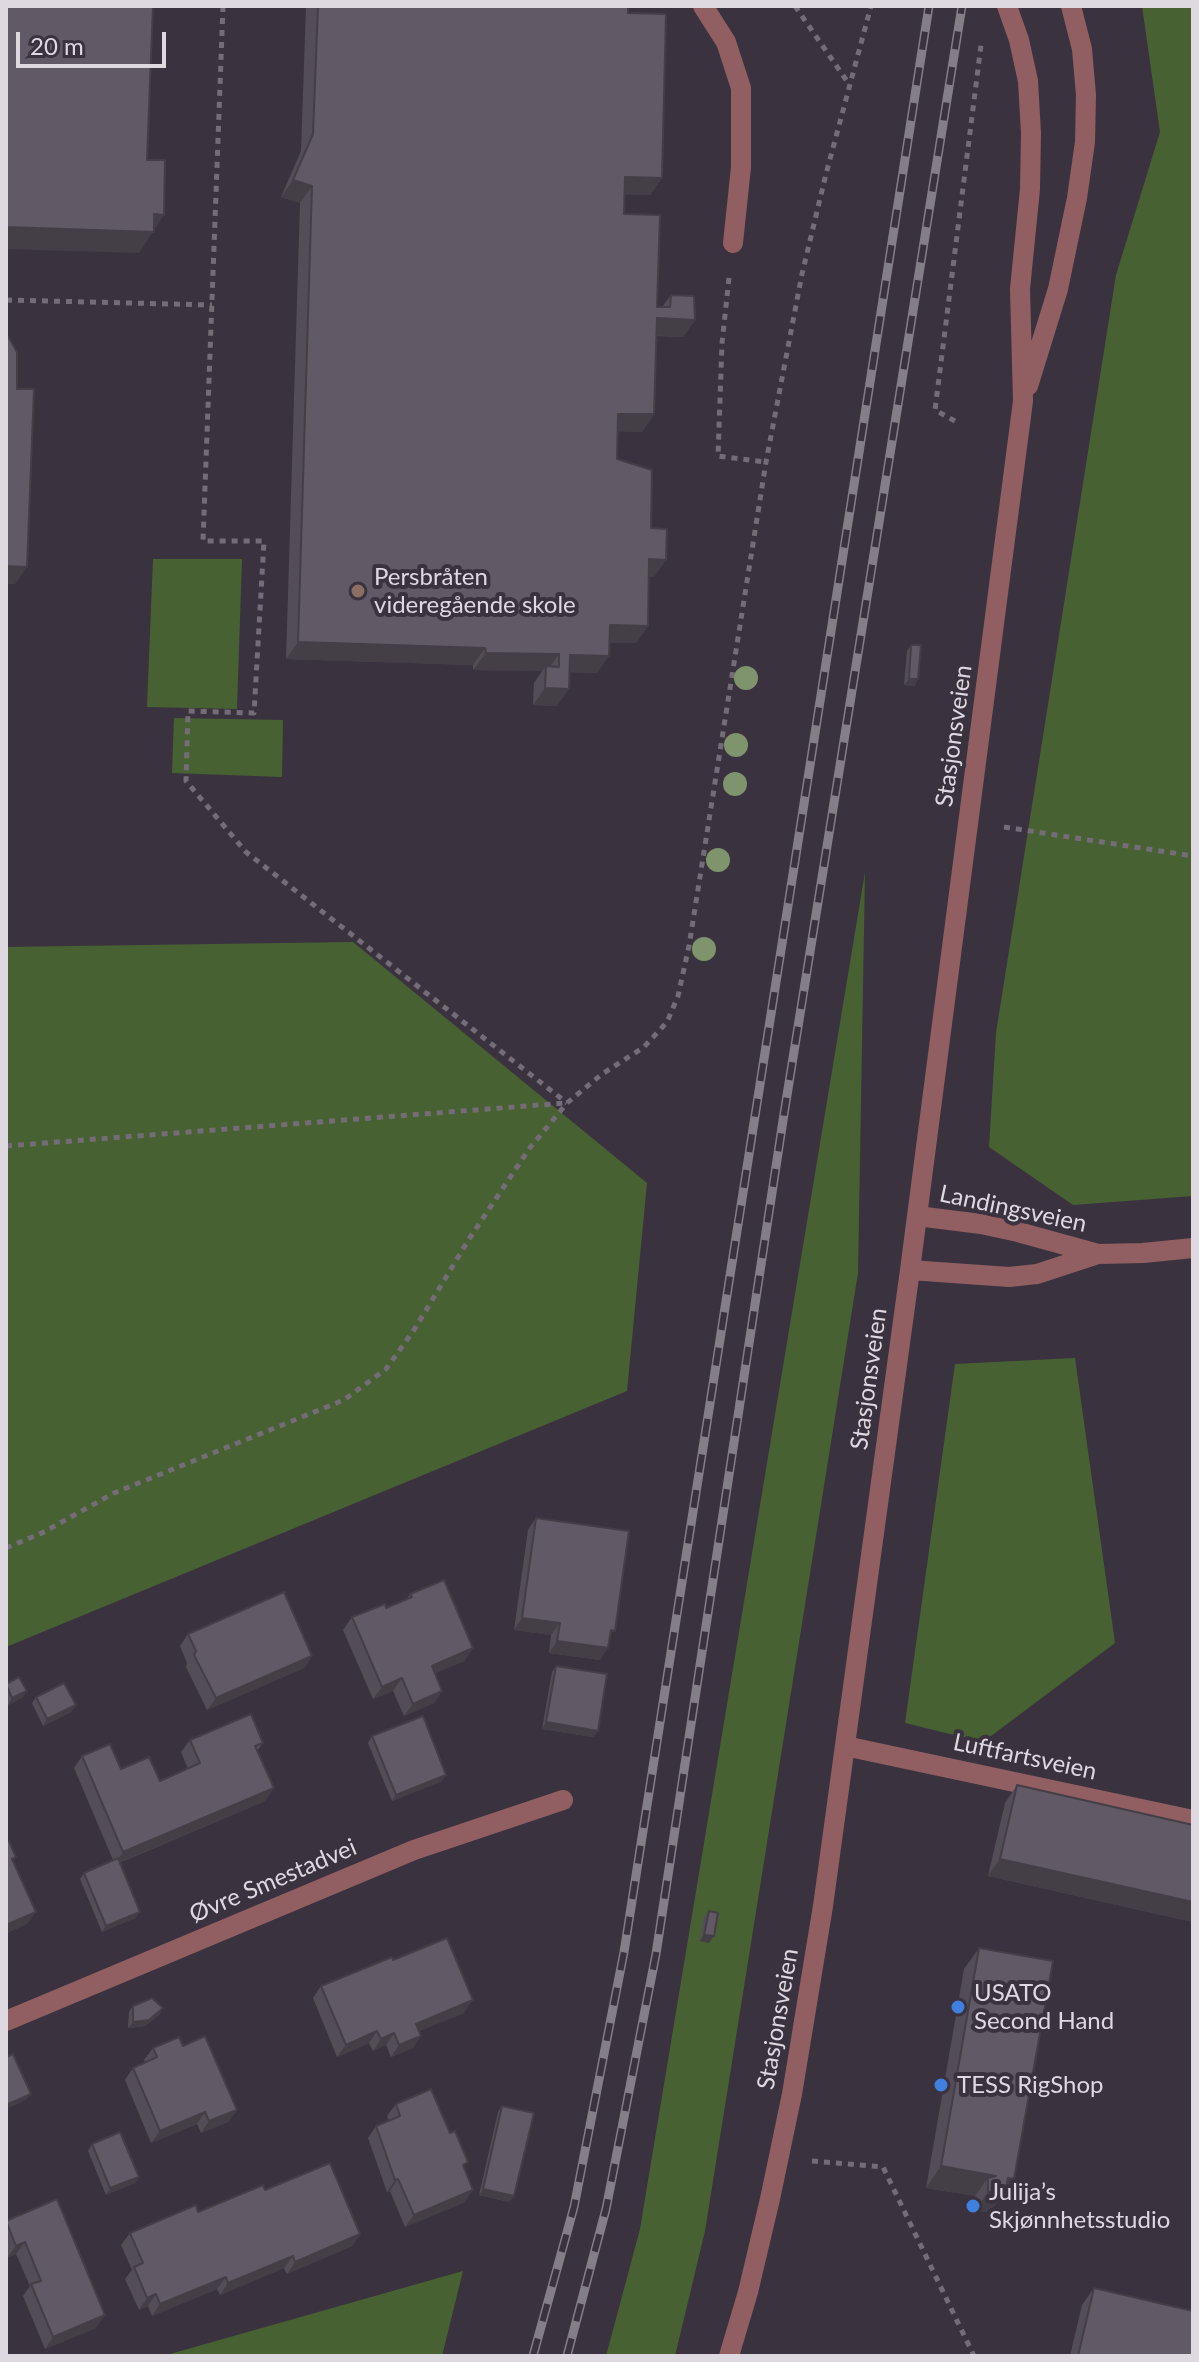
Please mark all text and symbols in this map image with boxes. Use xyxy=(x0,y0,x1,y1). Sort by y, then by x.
scale bar xyxy=(20,16,170,66)
text: 20 m xyxy=(30,31,84,60)
place label: Persbråten videregående skole xyxy=(374,563,576,619)
marker: Persbråten videregående skole xyxy=(349,582,367,600)
street label: Stasjonsveien xyxy=(930,663,978,809)
street label: Landingsveien xyxy=(937,1179,1089,1239)
street label: Stasjonsveien xyxy=(845,1306,893,1452)
street label: Luftfartsveien xyxy=(951,1728,1099,1786)
street label: Øvre Smestadvei xyxy=(185,1833,361,1929)
street label: Stasjonsveien xyxy=(751,1946,805,2092)
place label: USATO Second Hand xyxy=(974,1979,1114,2035)
marker: USATO Second Hand xyxy=(949,1998,967,2016)
place label: TESS RigShop xyxy=(957,2071,1103,2099)
marker: TESS RigShop xyxy=(932,2076,950,2094)
place label: Julija’s Skjønnhetsstudio xyxy=(989,2178,1170,2234)
marker: Julija’s Skjønnhetsstudio xyxy=(964,2197,982,2215)

